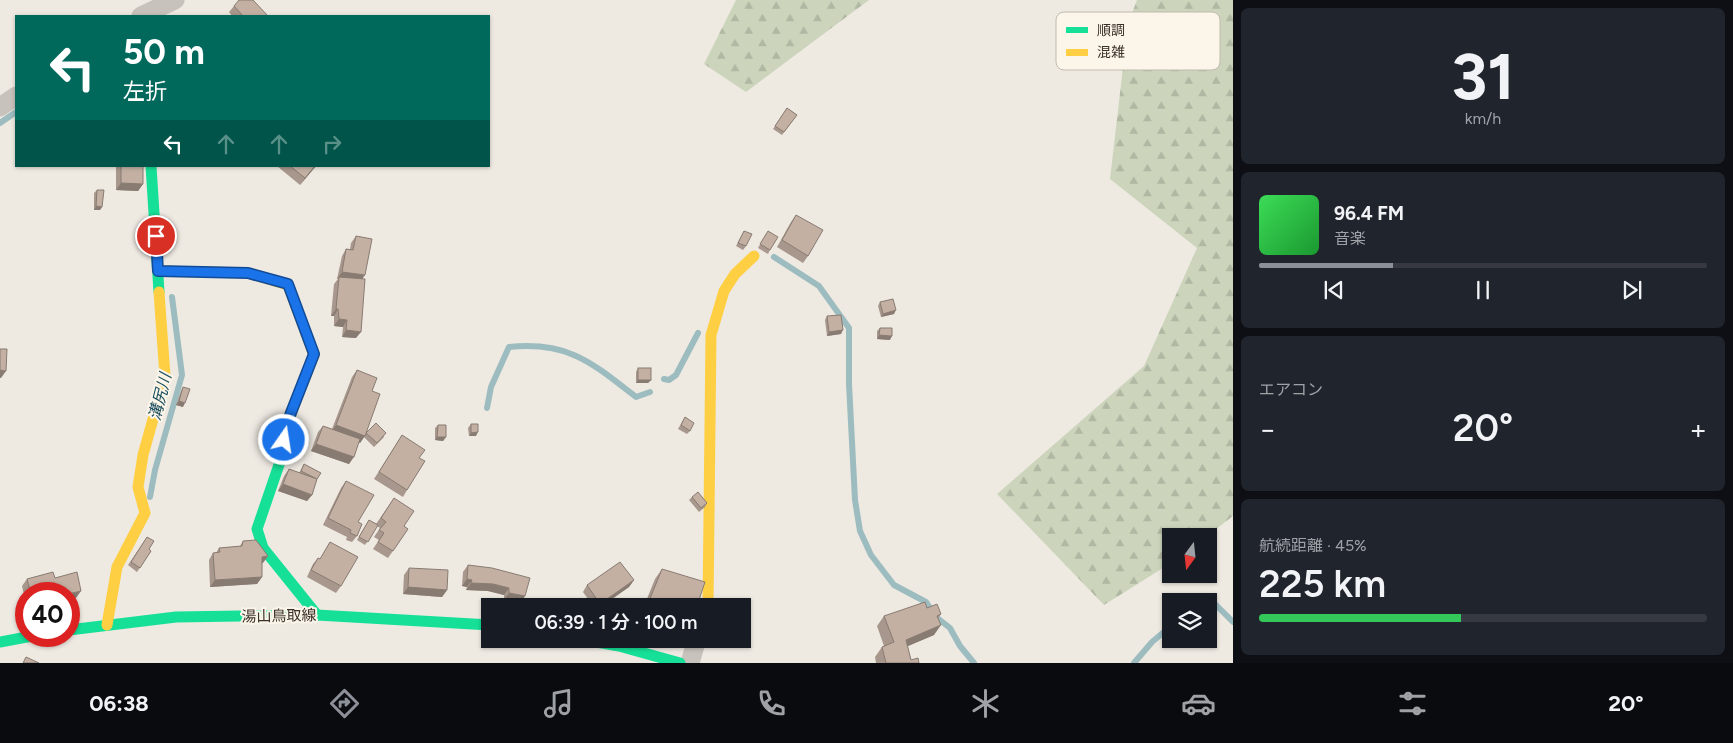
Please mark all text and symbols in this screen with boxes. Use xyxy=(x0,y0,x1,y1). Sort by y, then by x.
legend xyxy=(1056,12,1220,70)
text: 順調 xyxy=(1097,22,1125,39)
text: 50 m xyxy=(123,31,205,73)
icon: left xyxy=(40,35,105,100)
text: 31 xyxy=(1451,37,1515,115)
text: 混雑 xyxy=(1097,44,1125,61)
text: 左折 xyxy=(123,78,167,105)
text: km/h xyxy=(1465,109,1501,128)
icon: left xyxy=(159,130,187,158)
icon: ahead xyxy=(212,130,240,158)
icon: ahead xyxy=(265,130,293,158)
icon: right xyxy=(318,130,346,158)
text: 96.4 FM xyxy=(1334,202,1404,225)
pin xyxy=(135,215,177,257)
icon: arrive xyxy=(142,222,170,250)
text: 音楽 xyxy=(1334,229,1366,248)
icon: previous xyxy=(1320,276,1348,304)
icon: pause xyxy=(1469,276,1497,304)
icon: next xyxy=(1618,276,1646,304)
water label: 溝尻川 xyxy=(145,369,176,423)
text: エアコン xyxy=(1259,380,1323,399)
text: 20° xyxy=(1453,405,1513,451)
text: − xyxy=(1259,412,1276,446)
text: + xyxy=(1690,412,1707,446)
position arrow xyxy=(257,413,309,465)
north arrow xyxy=(1162,528,1218,582)
map controls xyxy=(1162,528,1217,648)
text: 航続距離 · 45% xyxy=(1259,536,1367,555)
text: 225 km xyxy=(1259,561,1386,607)
speed limit sign: 40 xyxy=(15,582,80,647)
button: layers xyxy=(1162,593,1217,648)
street label: 湯山鳥取線 xyxy=(241,606,317,626)
text: 06:39 · 1 分 · 100 m xyxy=(534,611,698,634)
icon: directions xyxy=(327,686,362,721)
icon: music xyxy=(541,686,576,721)
icon: phone xyxy=(754,686,789,721)
icon: climate xyxy=(968,686,1003,721)
icon: car xyxy=(1181,686,1216,721)
icon: filters xyxy=(1395,686,1430,721)
text: 06:38 xyxy=(89,690,149,717)
text: 20° xyxy=(1608,690,1644,717)

